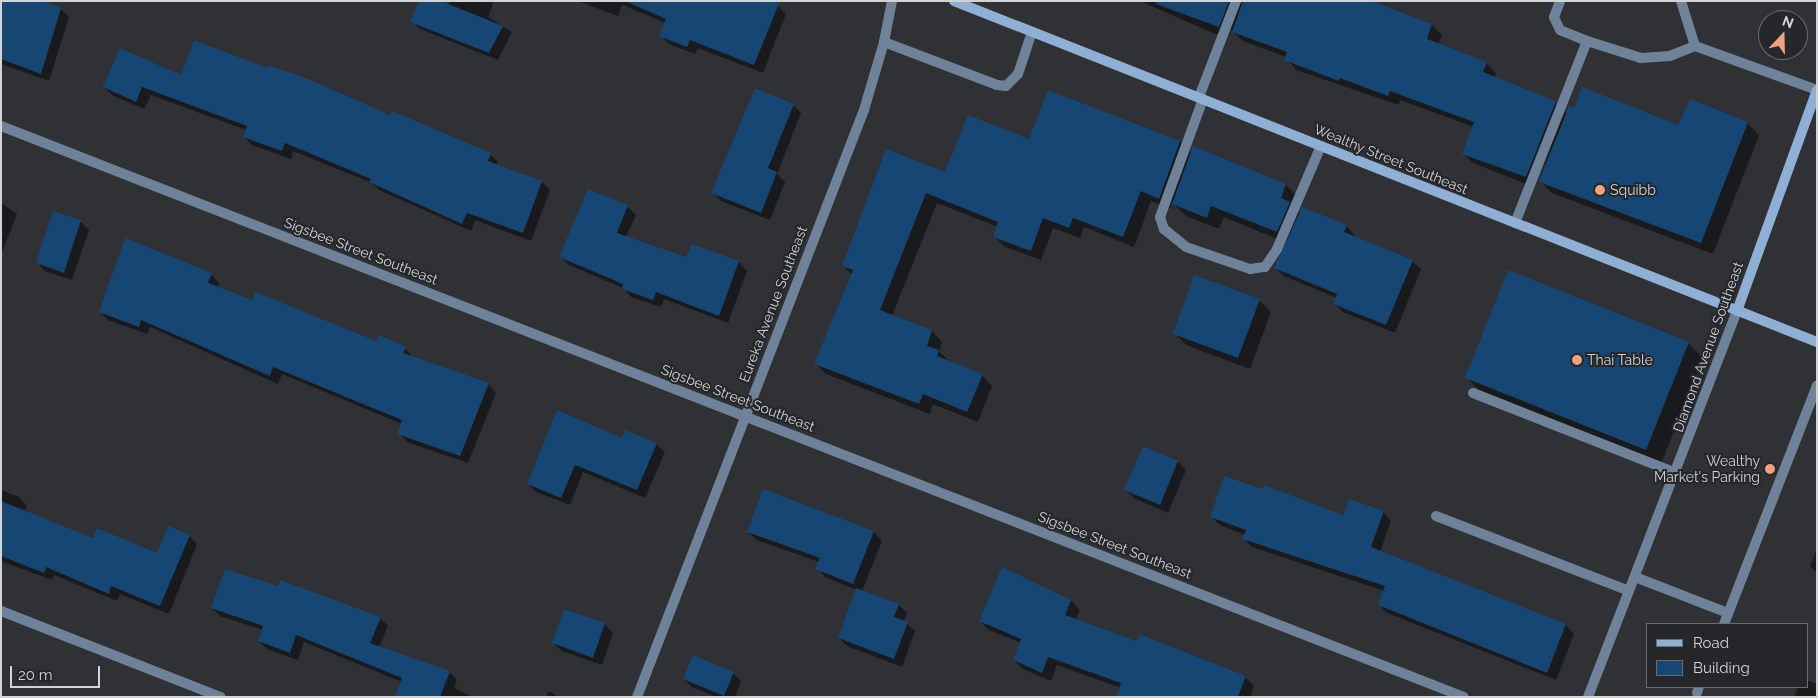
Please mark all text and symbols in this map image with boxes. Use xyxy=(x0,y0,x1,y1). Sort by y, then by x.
north arrow xyxy=(1758,10,1808,60)
text: N xyxy=(1780,13,1796,31)
street label: Wealthy Street Southeast xyxy=(1311,120,1471,198)
place label: Squibb xyxy=(1610,182,1656,198)
marker: Squibb xyxy=(1594,184,1606,196)
street label: Sigsbee Street Southeast xyxy=(282,214,440,288)
street label: Eureka Avenue Southeast xyxy=(735,223,811,385)
street label: Diamond Avenue Southeast xyxy=(1669,259,1747,435)
place label: Thai Table xyxy=(1587,352,1653,368)
marker: Thai Table xyxy=(1571,354,1583,366)
street label: Sigsbee Street Southeast xyxy=(659,361,817,435)
place label: Wealthy Market's Parking xyxy=(1654,453,1760,486)
marker: Wealthy Market's Parking xyxy=(1764,463,1776,475)
street label: Sigsbee Street Southeast xyxy=(1036,508,1194,582)
legend xyxy=(1646,623,1808,688)
text: Road xyxy=(1693,634,1729,652)
scale bar xyxy=(12,656,102,688)
text: Building xyxy=(1693,659,1750,677)
text: 20 m xyxy=(18,666,53,684)

